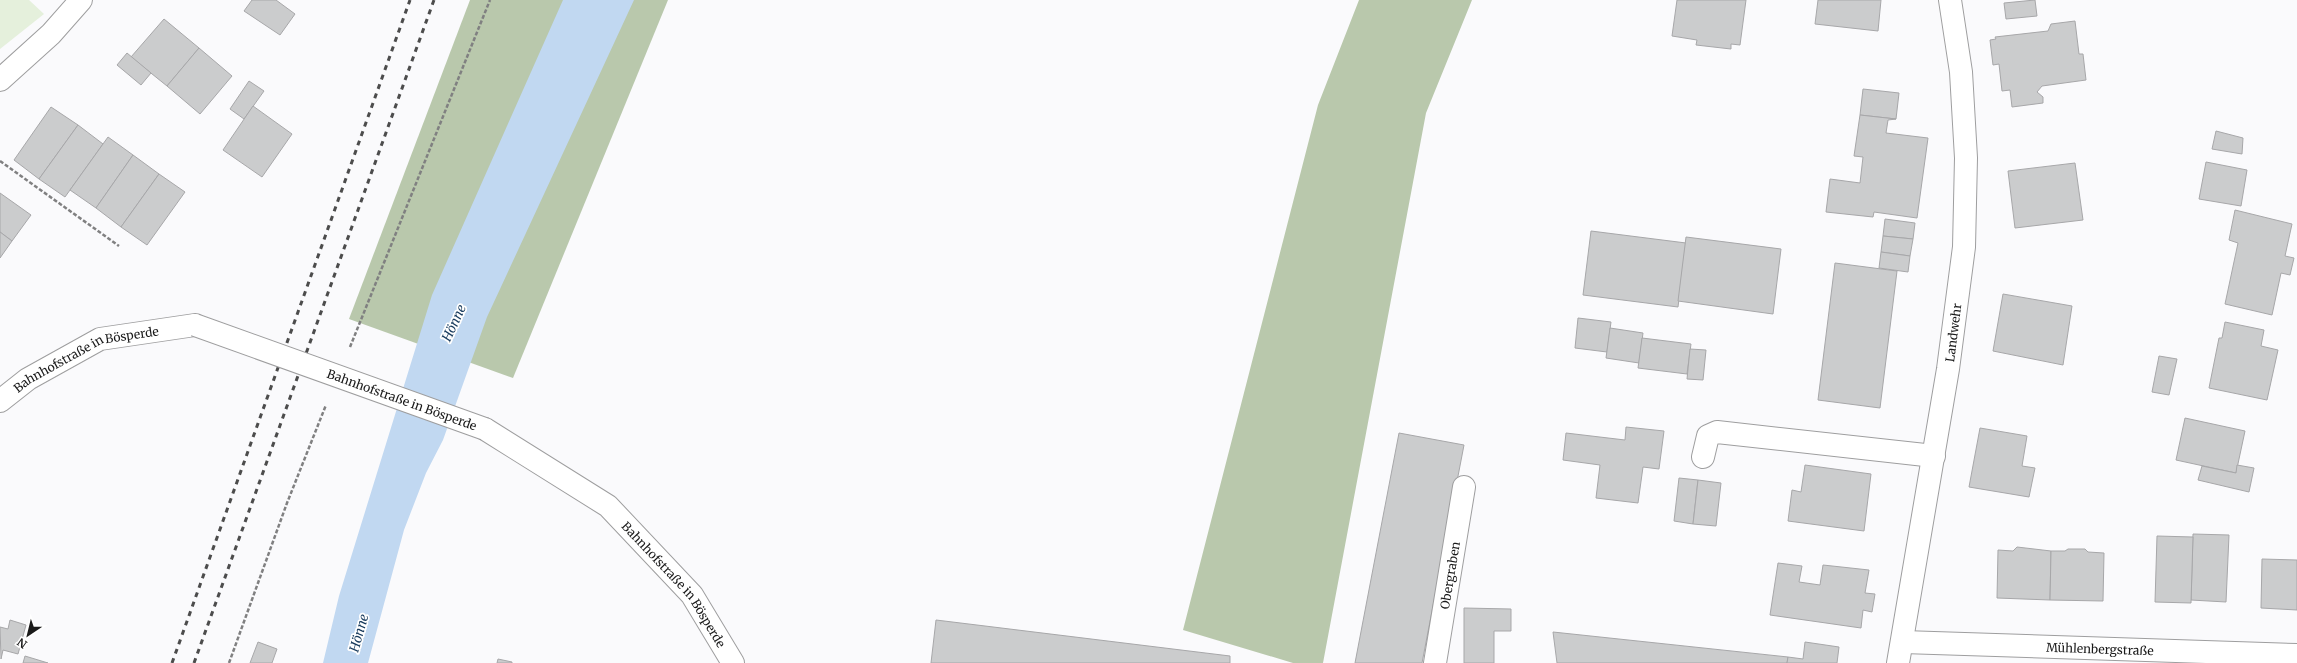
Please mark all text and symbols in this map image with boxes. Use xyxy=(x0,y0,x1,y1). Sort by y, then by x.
water label: Hönne xyxy=(438,301,470,345)
street label: Landwehr xyxy=(1942,302,1964,363)
street label: Bahnhofstraße in Bösperde xyxy=(10,323,159,395)
street label: Bahnhofstraße in Bösperde xyxy=(325,366,479,433)
street label: Bahnhofstraße in Bösperde xyxy=(619,518,729,650)
street label: Obergraben xyxy=(1437,540,1462,610)
water label: Hönne xyxy=(345,612,373,655)
north arrow xyxy=(8,615,48,655)
text: N xyxy=(14,635,30,651)
street label: Mühlenbergstraße xyxy=(2046,639,2154,658)

